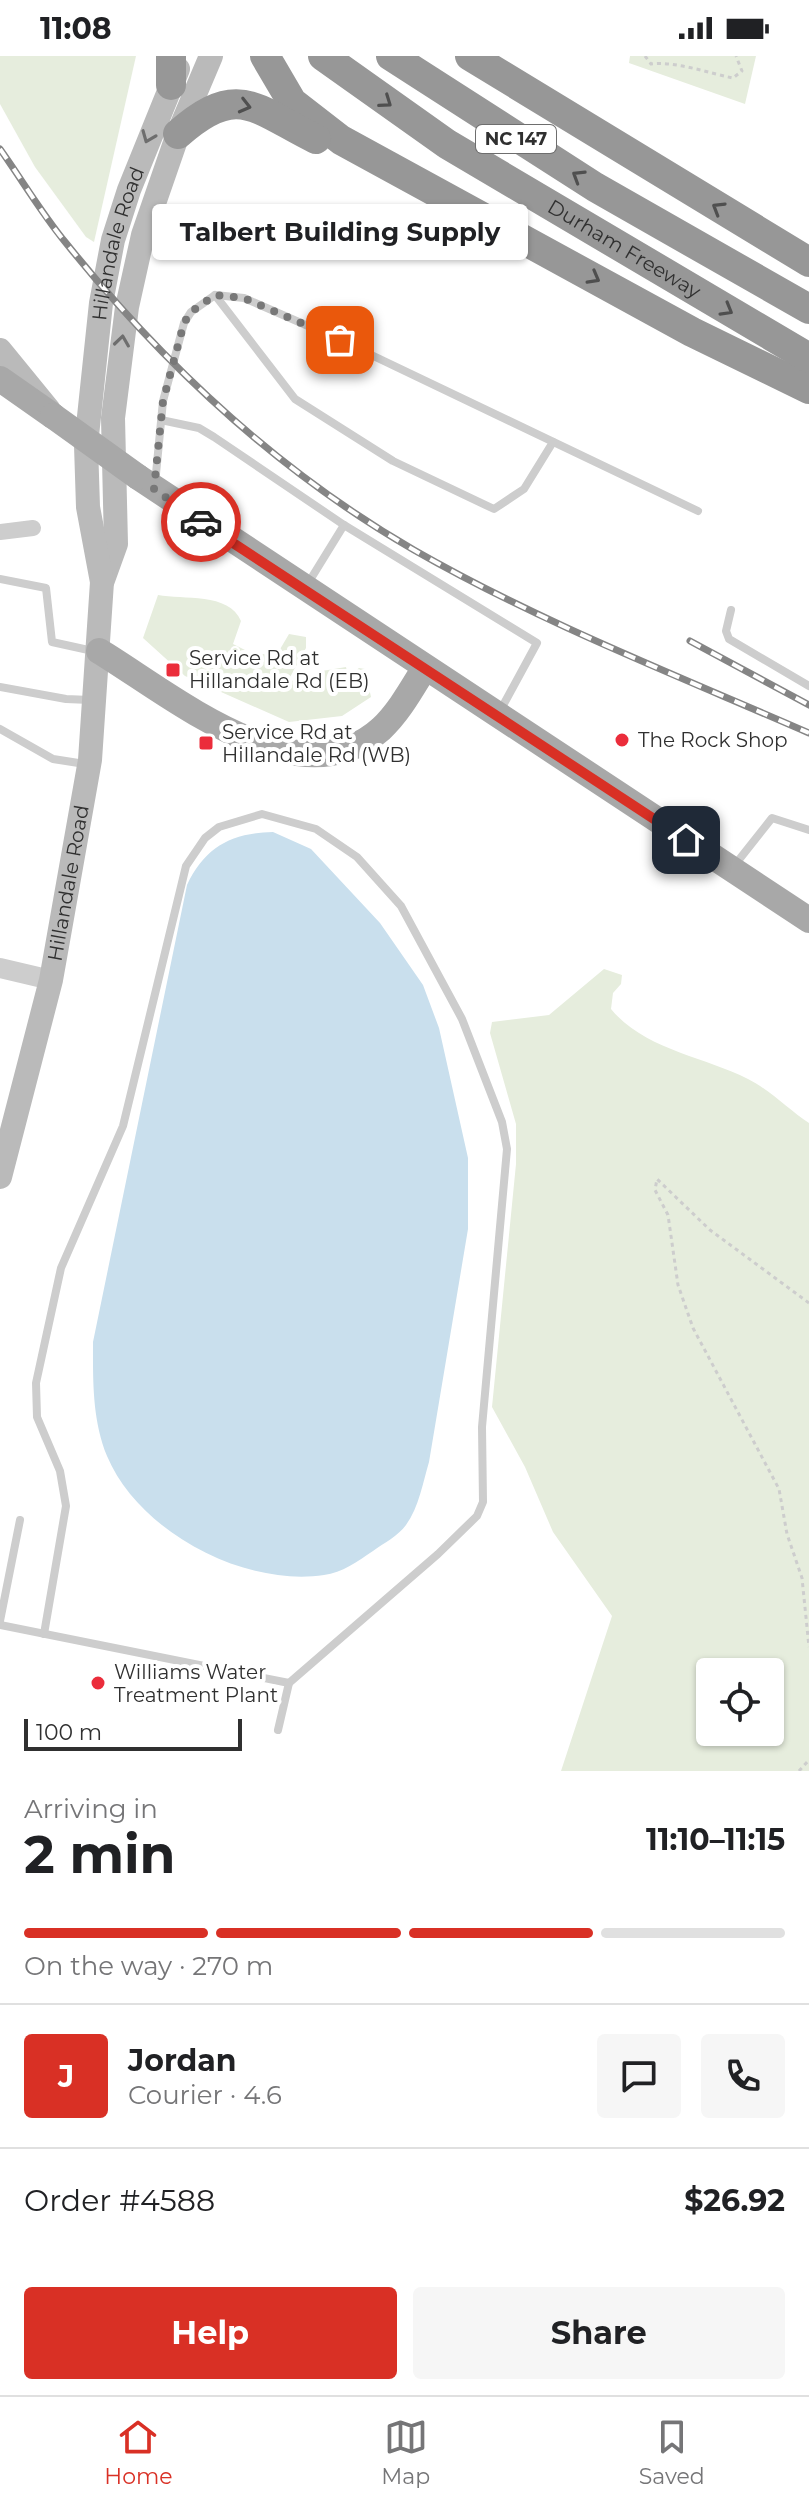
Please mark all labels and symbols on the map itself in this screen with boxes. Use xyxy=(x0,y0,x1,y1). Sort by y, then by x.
one-way arrow xyxy=(377,92,391,107)
one-way arrow xyxy=(238,97,251,114)
road number: NC 147 xyxy=(476,125,556,153)
one-way arrow xyxy=(141,129,158,143)
street label: Hillandale Road xyxy=(87,163,149,322)
one-way arrow xyxy=(572,171,586,186)
street label: Durham Freeway xyxy=(544,194,705,303)
one-way arrow xyxy=(712,202,727,217)
callout: Talbert Building Supply xyxy=(152,204,528,260)
one-way arrow xyxy=(586,268,601,283)
one-way arrow xyxy=(718,300,733,316)
pin xyxy=(306,306,374,374)
one-way arrow xyxy=(113,334,130,347)
courier xyxy=(161,482,241,562)
place label: Service Rd at Hillandale Rd (EB) xyxy=(189,646,370,693)
marker: Service Rd at Hillandale Rd (EB) xyxy=(164,661,182,679)
place label: Service Rd at Hillandale Rd (WB) xyxy=(222,720,411,767)
place label: The Rock Shop xyxy=(638,728,788,752)
marker: The Rock Shop xyxy=(613,731,631,749)
marker: Service Rd at Hillandale Rd (WB) xyxy=(197,734,215,752)
street label: Hillandale Road xyxy=(43,803,94,963)
pin xyxy=(652,806,720,874)
place label: Williams Water Treatment Plant xyxy=(114,1660,278,1707)
marker: Williams Water Treatment Plant xyxy=(89,1674,107,1692)
scale bar xyxy=(24,1715,242,1751)

